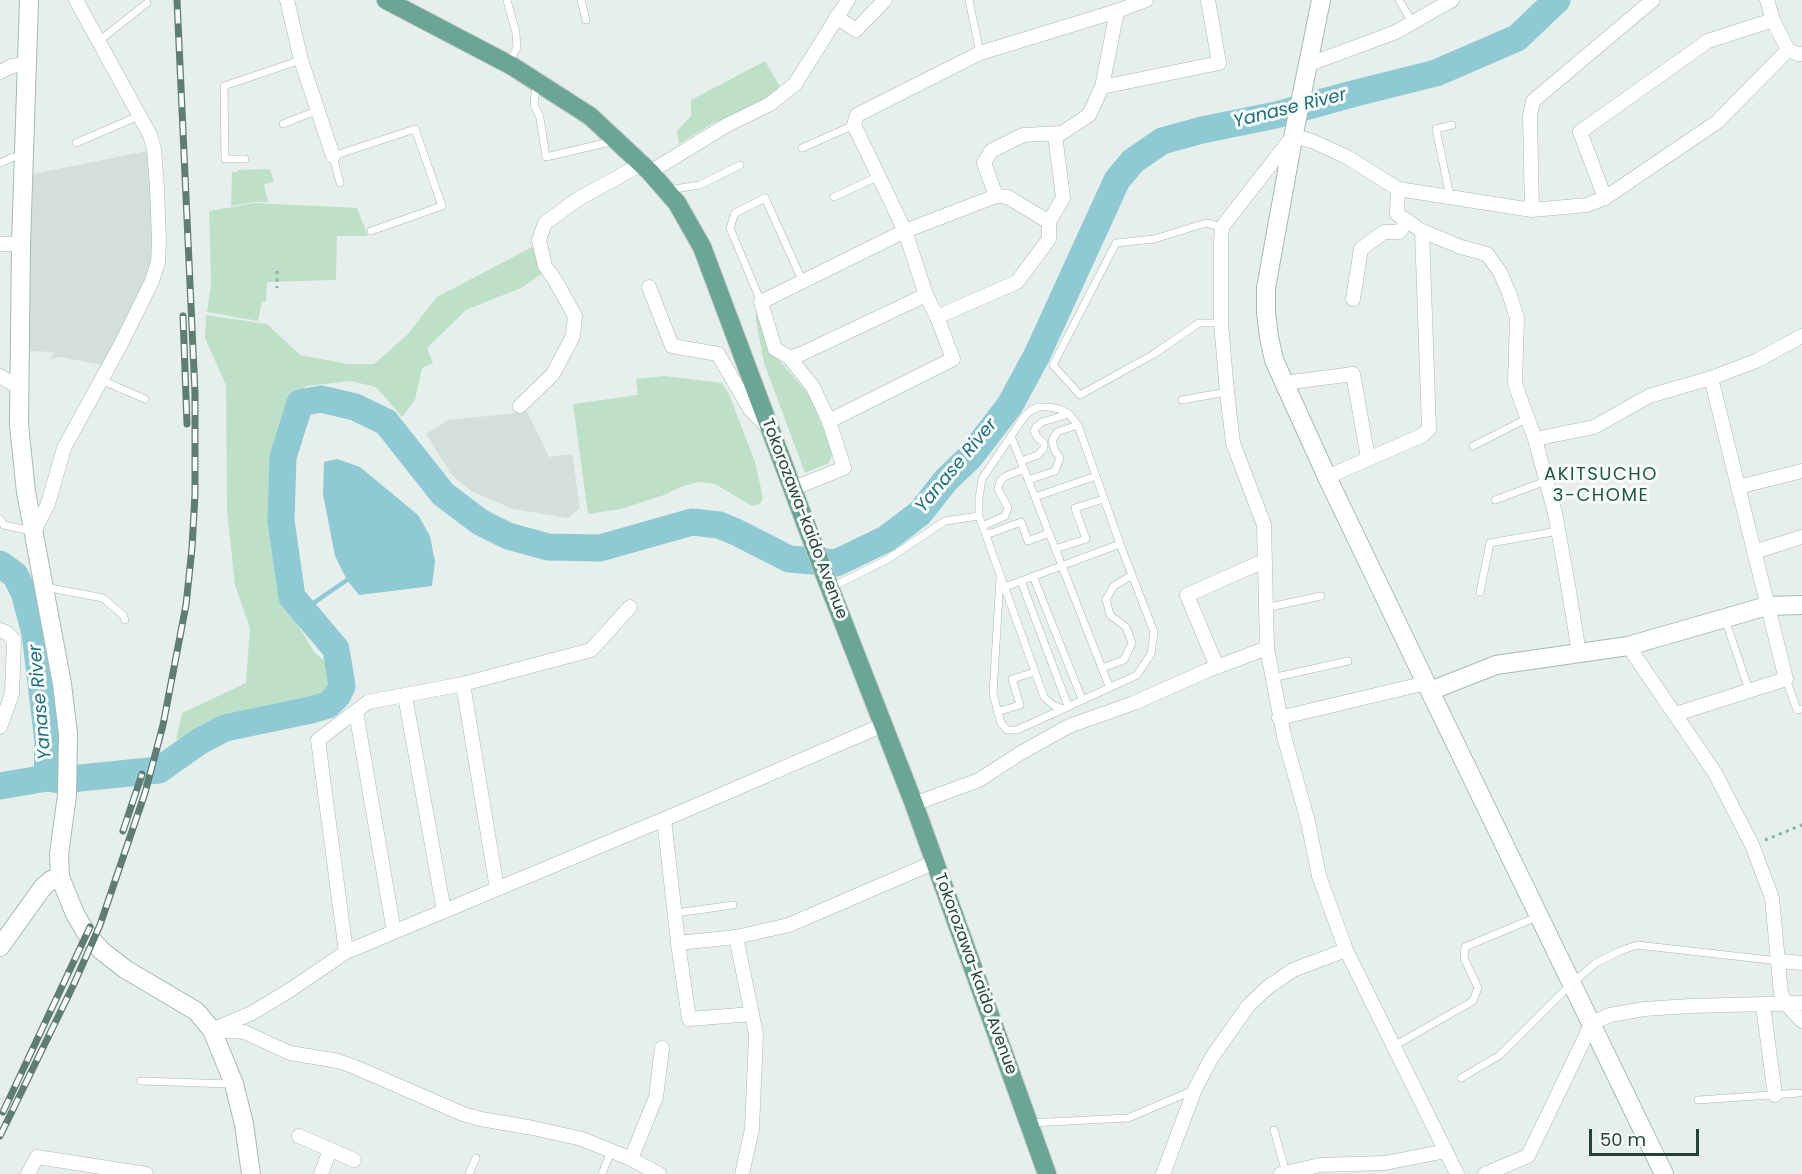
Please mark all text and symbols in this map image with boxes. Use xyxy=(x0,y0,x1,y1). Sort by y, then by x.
water label: Yanase River xyxy=(1231,85,1349,133)
water label: Yanase River xyxy=(912,415,1002,517)
street label: Tokorozawa-kaido Avenue xyxy=(757,416,851,622)
district label: AKITSUCHO 3-CHOME xyxy=(1544,464,1658,506)
water label: Yanase River xyxy=(25,643,57,761)
street label: Tokorozawa-kaido Avenue xyxy=(930,871,1020,1077)
scale bar xyxy=(1592,1117,1702,1155)
text: 50 m xyxy=(1600,1127,1646,1152)

